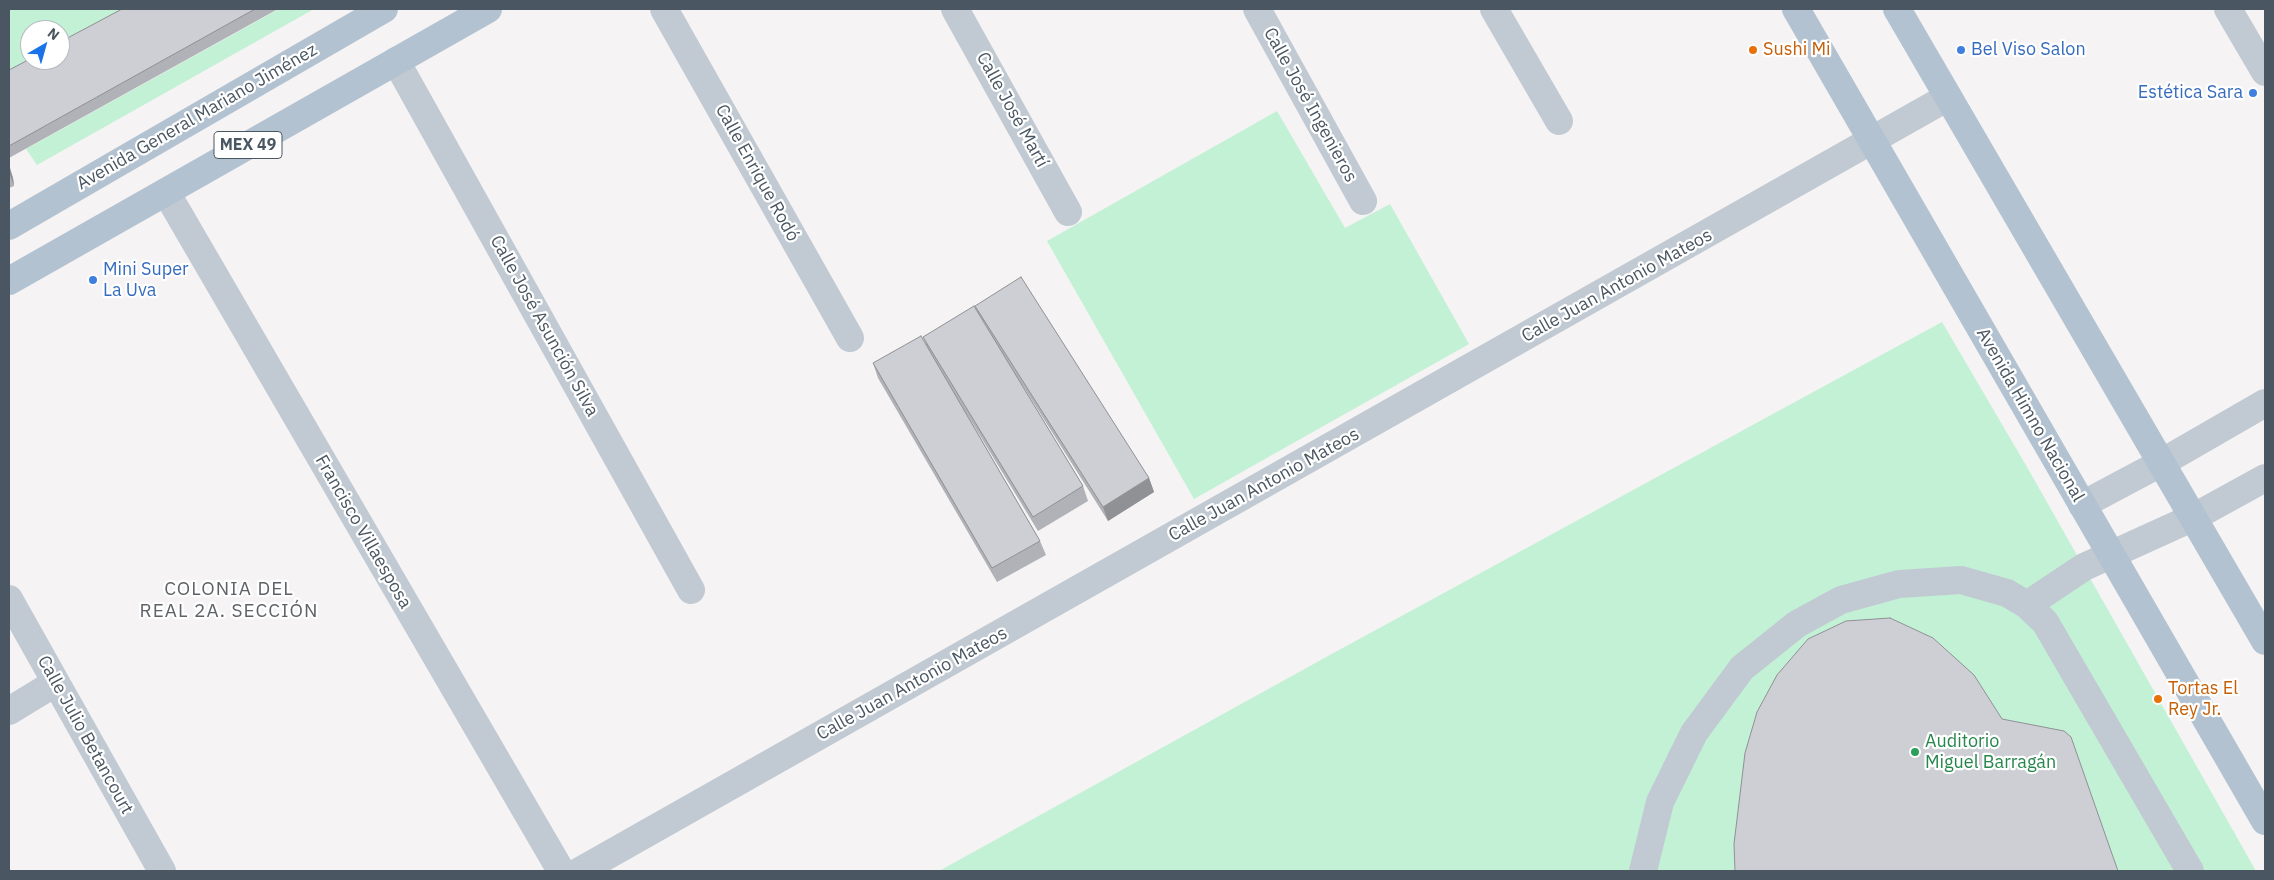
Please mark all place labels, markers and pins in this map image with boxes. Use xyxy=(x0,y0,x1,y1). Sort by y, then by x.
place label: Sushi Mi xyxy=(1763,39,1831,61)
place label: Bel Viso Salon xyxy=(1971,39,2086,61)
marker: Sushi Mi xyxy=(1747,44,1759,56)
marker: Bel Viso Salon xyxy=(1955,44,1967,56)
place label: Estética Sara xyxy=(2138,82,2243,104)
marker: Estética Sara xyxy=(2247,87,2259,99)
place label: Mini Super La Uva xyxy=(103,259,189,302)
marker: Mini Super La Uva xyxy=(87,274,99,286)
place label: Tortas El Rey Jr. xyxy=(2168,678,2238,721)
marker: Tortas El Rey Jr. xyxy=(2152,693,2164,705)
place label: Auditorio Miguel Barragán xyxy=(1925,731,2056,774)
marker: Auditorio Miguel Barragán xyxy=(1909,746,1921,758)

